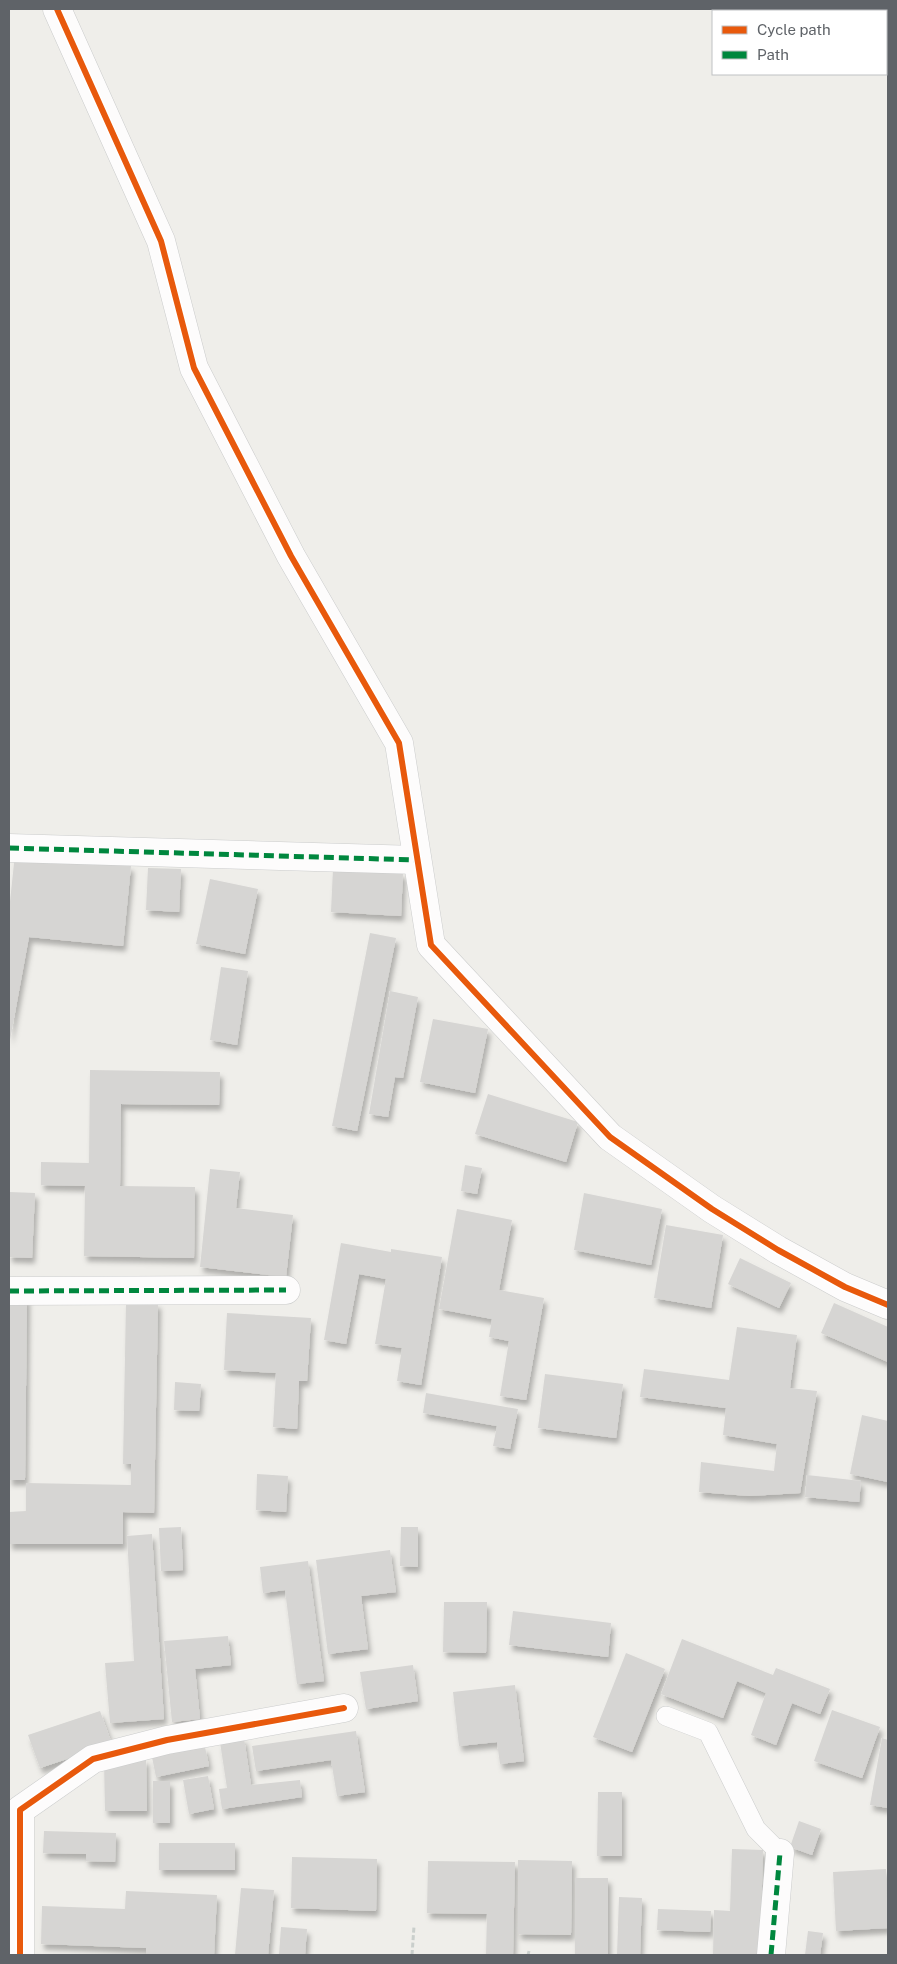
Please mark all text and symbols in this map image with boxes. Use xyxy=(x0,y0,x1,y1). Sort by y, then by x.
legend xyxy=(712,10,887,75)
text: Cycle path xyxy=(757,21,831,38)
text: Path xyxy=(757,46,789,63)

